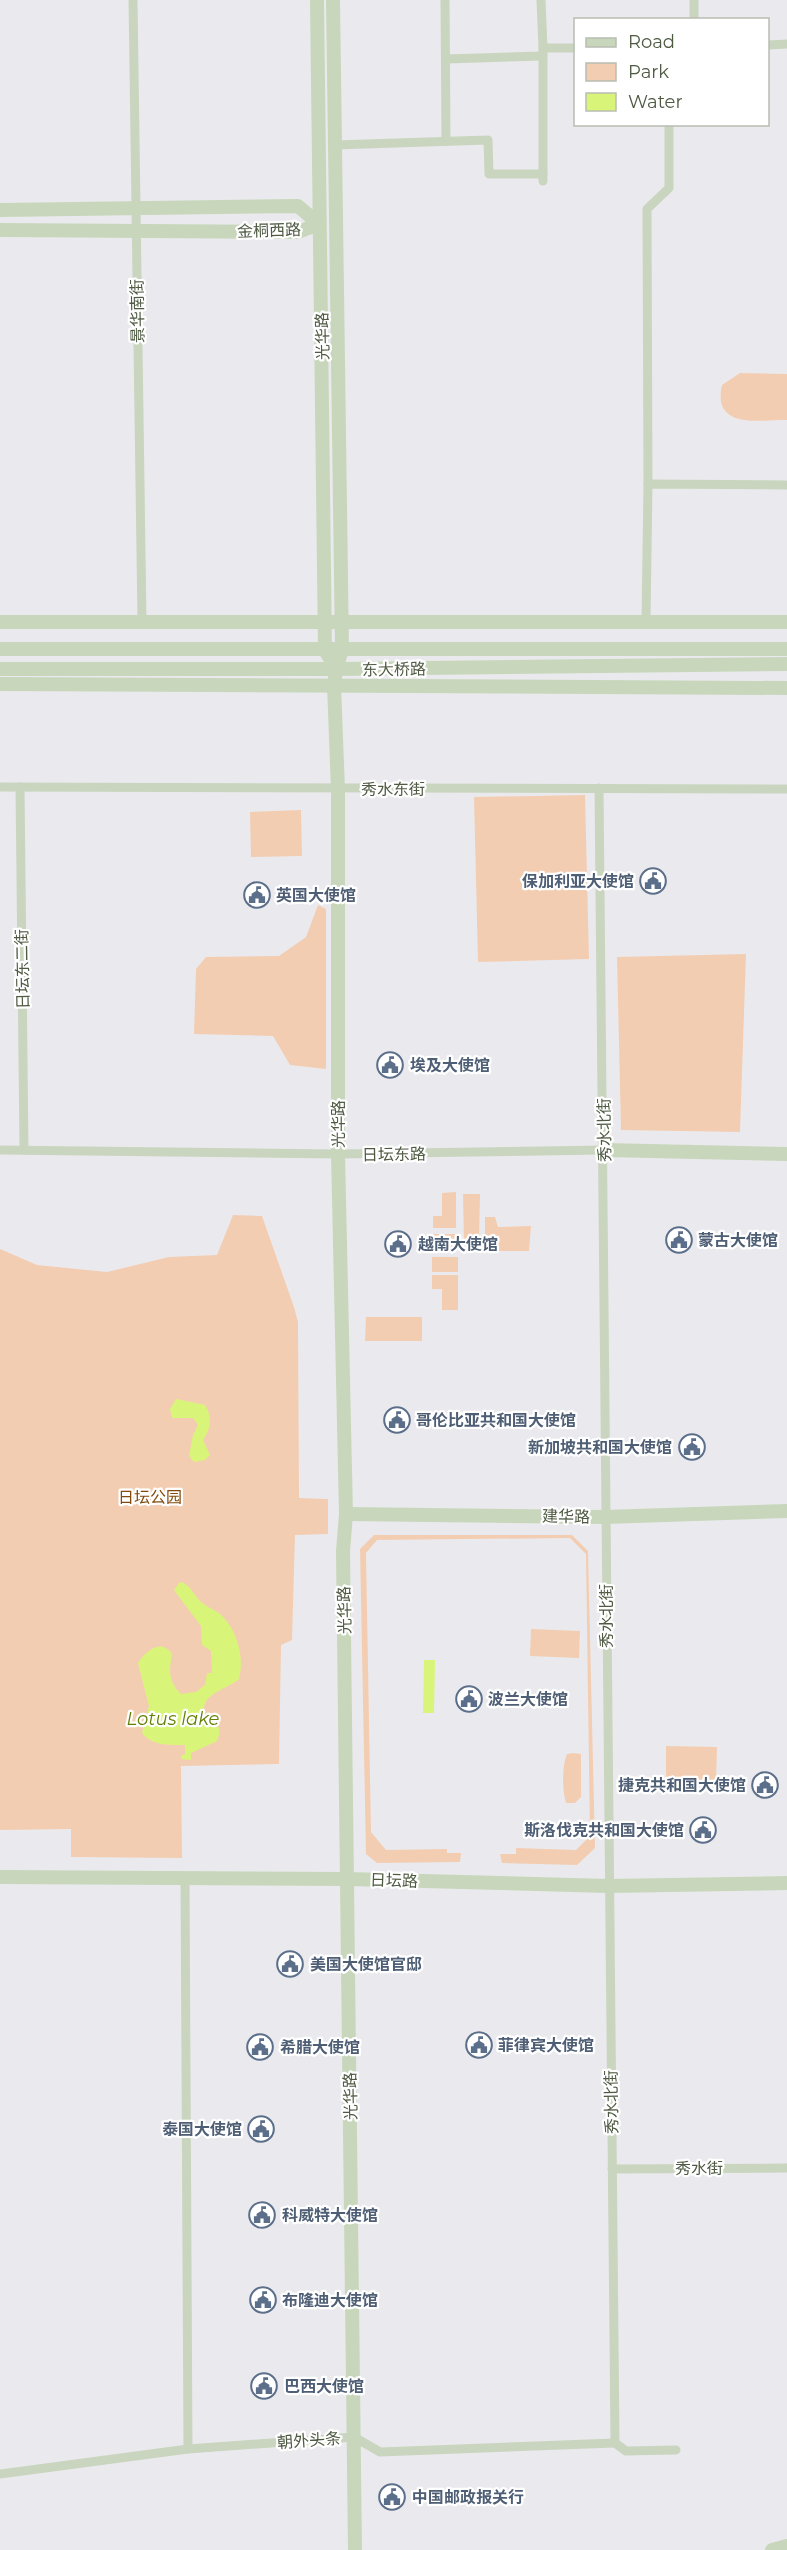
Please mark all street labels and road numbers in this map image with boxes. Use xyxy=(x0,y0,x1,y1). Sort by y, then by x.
street label: 金桐西路 xyxy=(237,220,301,241)
street label: 景华南街 xyxy=(127,279,148,343)
street label: 光华路 xyxy=(313,312,332,360)
street label: 东大桥路 xyxy=(362,659,426,680)
street label: 秀水东街 xyxy=(361,780,425,799)
street label: 日坛东二街 xyxy=(12,929,33,1009)
street label: 秀水北街 xyxy=(594,1098,615,1162)
street label: 光华路 xyxy=(329,1100,348,1148)
street label: 日坛东路 xyxy=(362,1144,426,1165)
street label: 建华路 xyxy=(542,1507,590,1526)
street label: 秀水北街 xyxy=(597,1584,616,1648)
street label: 光华路 xyxy=(335,1586,354,1634)
street label: 日坛路 xyxy=(370,1870,418,1891)
street label: 秀水北街 xyxy=(601,2070,622,2134)
street label: 光华路 xyxy=(341,2072,360,2120)
street label: 秀水街 xyxy=(675,2159,723,2178)
street label: 朝外头条 xyxy=(276,2429,342,2452)

